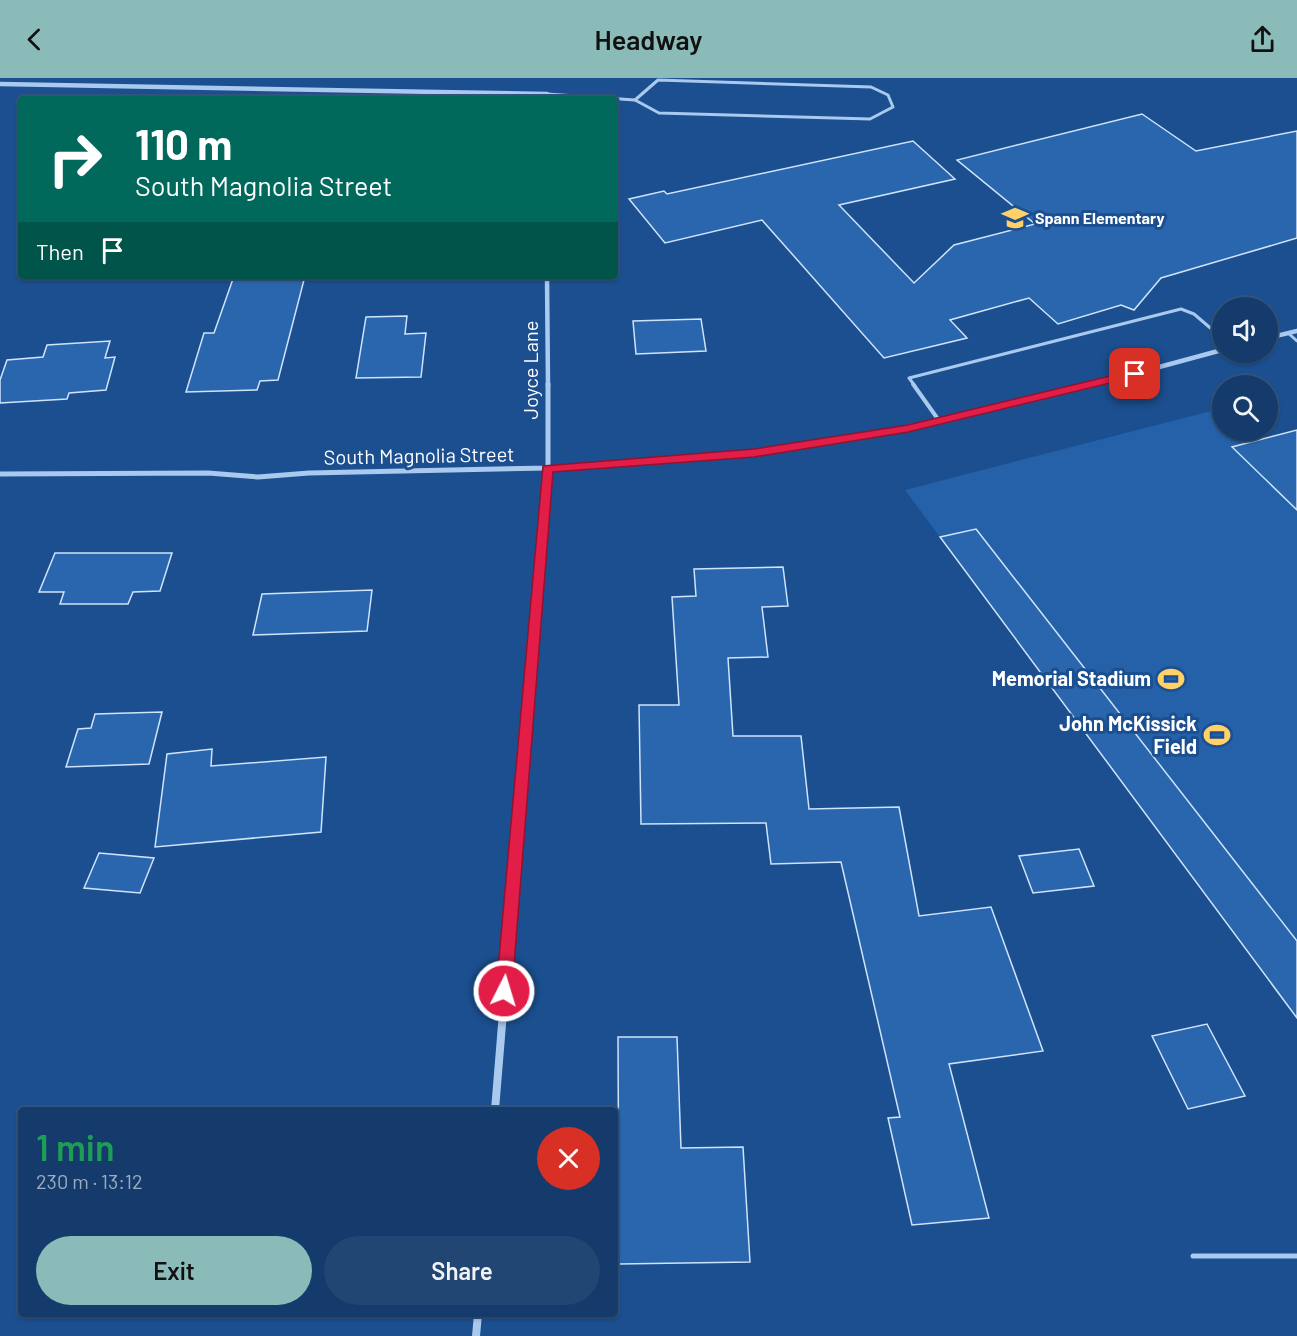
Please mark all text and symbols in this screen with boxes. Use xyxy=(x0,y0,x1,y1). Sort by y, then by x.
icon: back xyxy=(18,23,51,56)
text: Headway xyxy=(595,23,702,55)
icon: share xyxy=(1246,23,1279,56)
text: 110 m xyxy=(135,118,232,168)
icon: right xyxy=(36,120,114,198)
text: South Magnolia Street xyxy=(135,169,392,201)
school or university icon: Spann Elementary xyxy=(1000,203,1030,233)
place label: Spann Elementary xyxy=(1035,208,1164,227)
icon: arrive xyxy=(96,234,129,267)
text: Then xyxy=(36,238,84,264)
map controls xyxy=(1212,297,1278,441)
button: sound xyxy=(1212,297,1278,363)
street label: Joyce Lane xyxy=(518,321,542,419)
pin xyxy=(1109,348,1160,399)
icon: arrive xyxy=(1118,357,1151,390)
button: search xyxy=(1212,375,1278,441)
street label: South Magnolia Street xyxy=(323,441,514,469)
sports icon: Memorial Stadium xyxy=(1156,664,1186,694)
place label: Memorial Stadium xyxy=(992,666,1151,690)
place label: John McKissick Field xyxy=(1059,711,1197,758)
sports icon: John McKissick Field xyxy=(1202,720,1232,750)
position arrow xyxy=(472,959,536,1023)
text: 1 min xyxy=(36,1125,115,1168)
button: close xyxy=(537,1127,600,1190)
text: 230 m · 13:12 xyxy=(36,1169,143,1193)
button: Exit xyxy=(36,1236,312,1305)
button: Share xyxy=(324,1236,600,1305)

